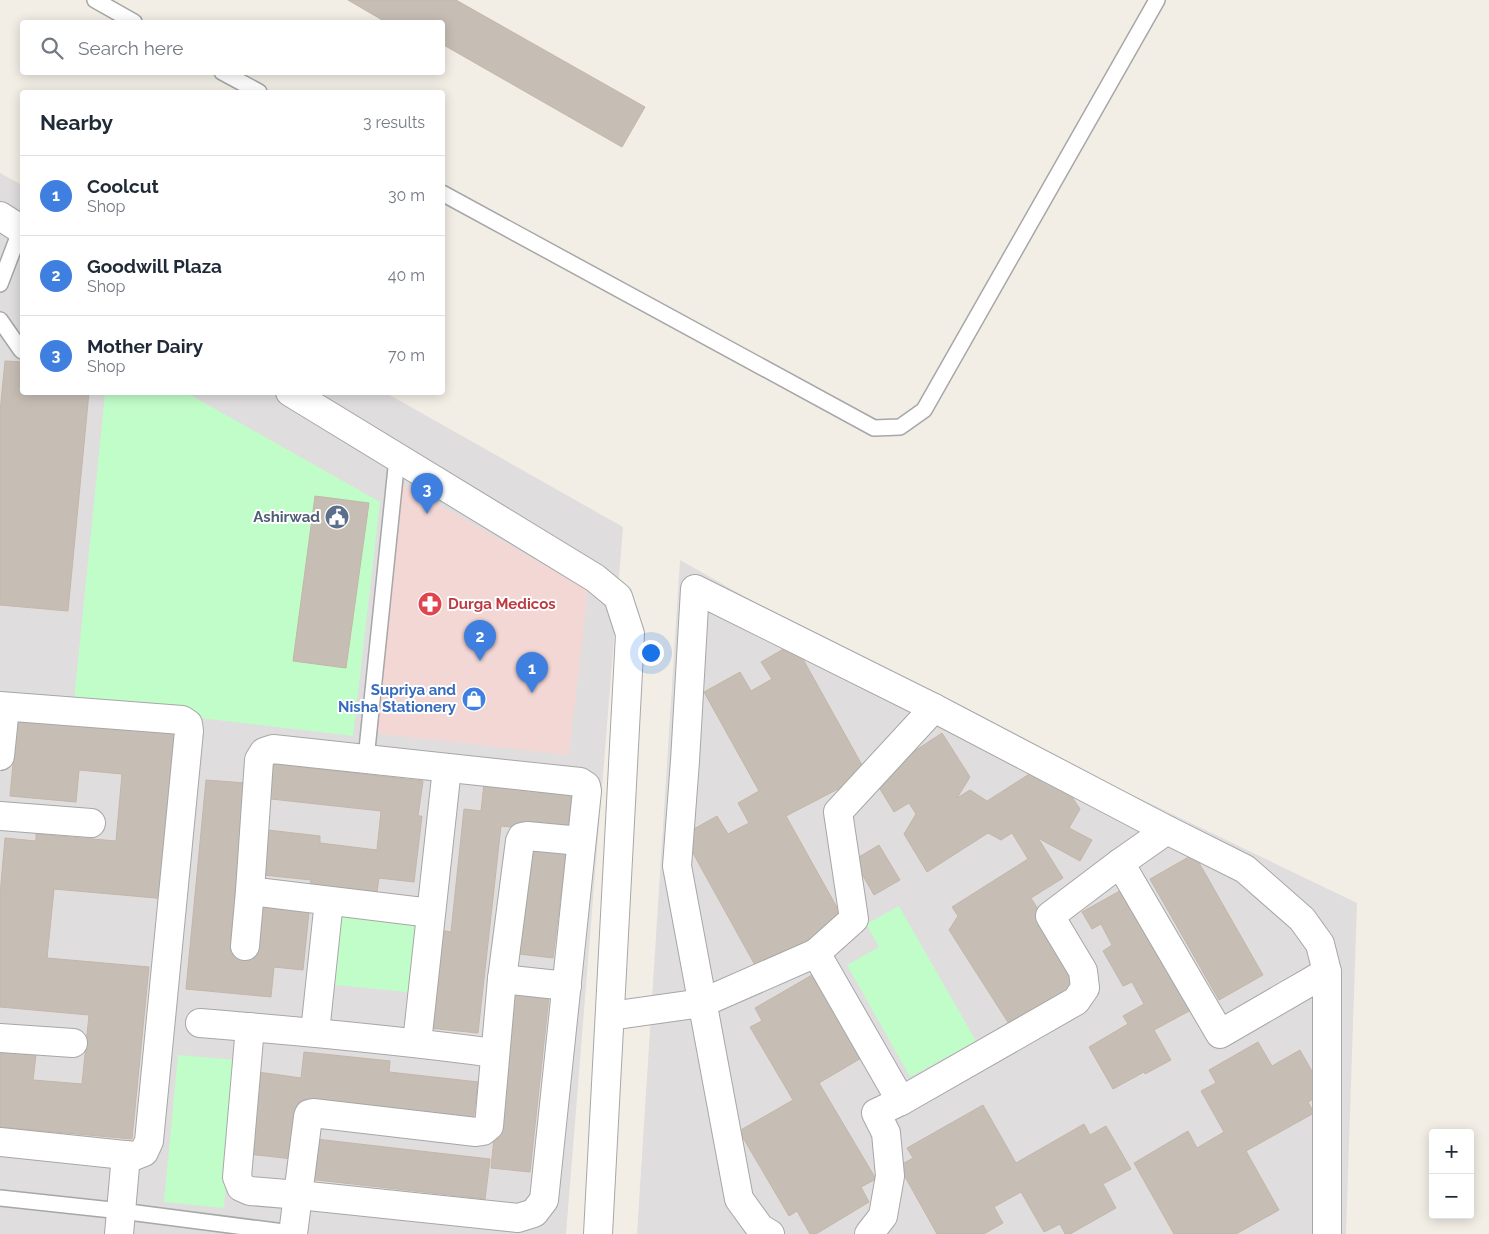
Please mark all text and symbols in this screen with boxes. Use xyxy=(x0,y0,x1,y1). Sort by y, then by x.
search box xyxy=(20,20,445,75)
icon: search xyxy=(38,34,66,62)
text: Search here xyxy=(78,37,184,59)
text: Nearby xyxy=(40,110,113,135)
text: 3 results xyxy=(363,113,425,132)
text: Coolcut xyxy=(87,175,159,197)
text: 1 xyxy=(52,186,60,205)
text: 30 m xyxy=(388,186,425,205)
text: Shop xyxy=(87,197,125,216)
text: Goodwill Plaza xyxy=(87,255,222,277)
text: 2 xyxy=(51,266,61,285)
text: 40 m xyxy=(388,266,425,285)
text: Shop xyxy=(87,277,125,296)
text: Mother Dairy xyxy=(87,335,203,357)
text: 3 xyxy=(52,346,60,365)
text: 70 m xyxy=(388,346,425,365)
text: Shop xyxy=(87,357,125,376)
pin: 3 xyxy=(411,473,443,514)
public building icon: Ashirwad xyxy=(324,504,350,530)
place label: Ashirwad xyxy=(253,508,320,526)
pharmacy icon: Durga Medicos xyxy=(417,591,443,617)
place label: Durga Medicos xyxy=(448,595,556,613)
pin: 2 xyxy=(464,620,496,661)
your location xyxy=(638,640,664,666)
pin: 1 xyxy=(516,652,548,693)
place label: Supriya and Nisha Stationery xyxy=(338,681,457,716)
shop icon: Supriya and Nisha Stationery xyxy=(461,686,487,712)
map controls xyxy=(1429,1129,1474,1219)
button: + xyxy=(1429,1129,1474,1174)
button: − xyxy=(1429,1174,1474,1219)

